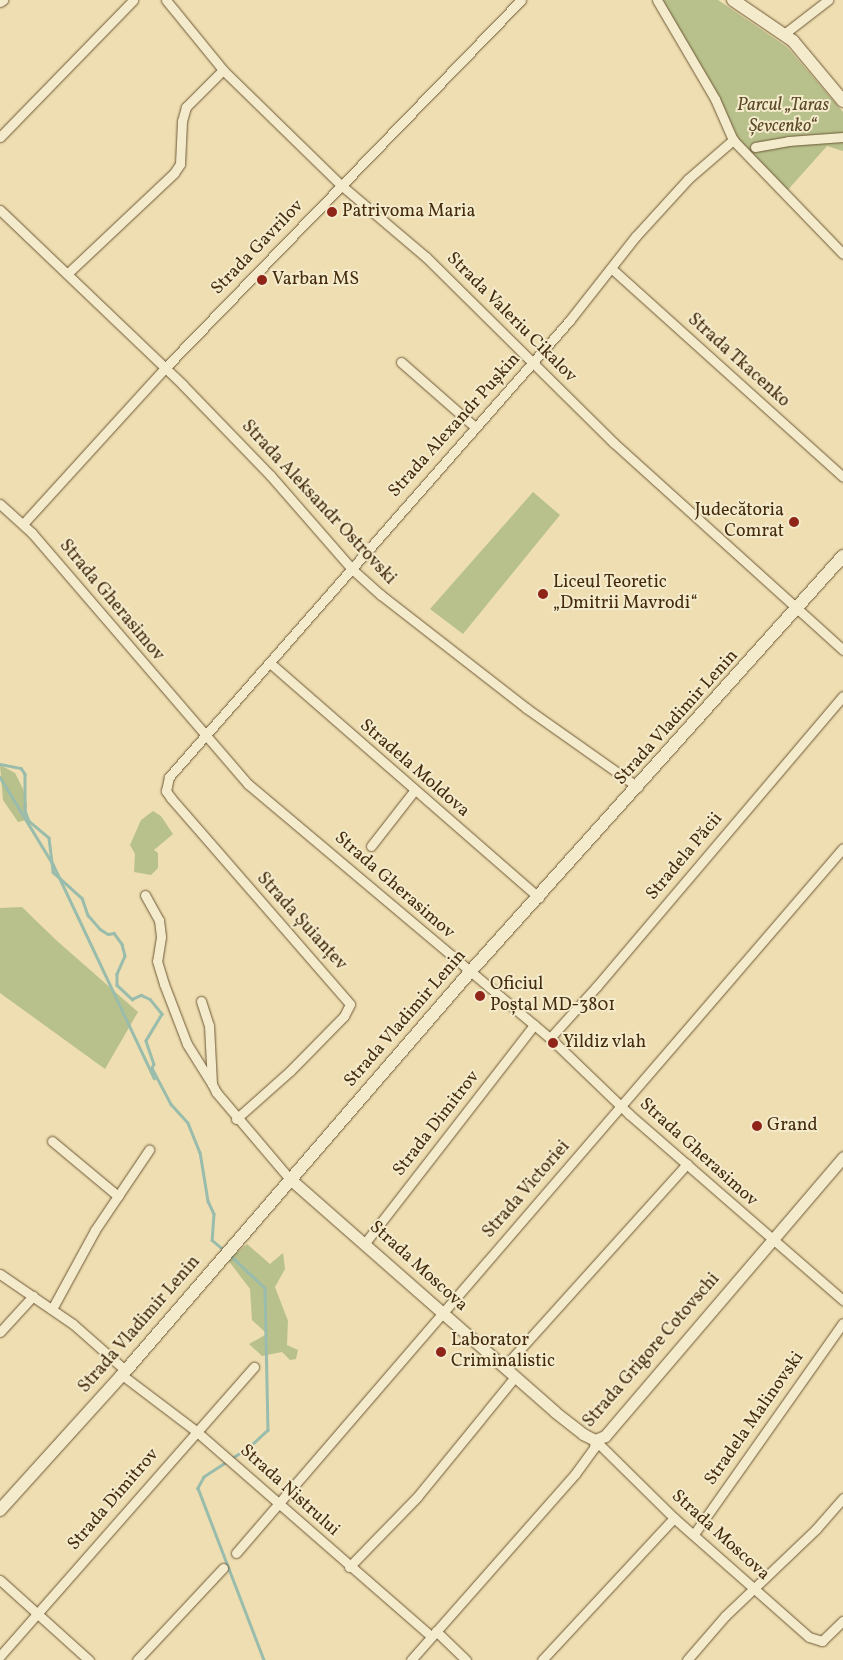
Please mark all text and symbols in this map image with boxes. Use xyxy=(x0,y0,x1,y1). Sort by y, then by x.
park label: Parcul „Taras Șevcenko“ xyxy=(737,96,829,138)
street label: Strada Gavrilov xyxy=(207,196,309,300)
place label: Patrivoma Maria xyxy=(342,201,475,223)
marker: Patrivoma Maria xyxy=(326,206,338,218)
street label: Strada Valeriu Cikalov xyxy=(441,248,581,388)
place label: Varban MS xyxy=(272,269,359,291)
marker: Varban MS xyxy=(256,274,268,286)
street label: Strada Tkacenko xyxy=(682,309,794,413)
street label: Strada Alexandr Pușkin xyxy=(385,349,525,503)
street label: Strada Aleksandr Ostrovski xyxy=(236,416,400,590)
place label: Judecătoria Comrat xyxy=(695,501,784,544)
marker: Judecătoria Comrat xyxy=(788,516,800,528)
street label: Strada Gherasimov xyxy=(54,536,168,666)
place label: Liceul Teoretic „Dmitrii Mavrodi“ xyxy=(553,573,698,616)
marker: Liceul Teoretic „Dmitrii Mavrodi“ xyxy=(537,588,549,600)
street label: Strada Vladimir Lenin xyxy=(610,646,744,790)
street label: Stradela Moldova xyxy=(355,715,473,823)
street label: Stradela Păcii xyxy=(642,809,728,905)
street label: Strada Gherasimov xyxy=(329,828,459,944)
street label: Strada Șuianțev xyxy=(251,868,351,976)
street label: Strada Vladimir Lenin xyxy=(340,946,472,1092)
place label: Oficiul Poștal MD-3801 xyxy=(490,975,615,1018)
marker: Oficiul Poștal MD-3801 xyxy=(474,990,486,1002)
place label: Yildiz vlah xyxy=(563,1032,647,1054)
marker: Yildiz vlah xyxy=(547,1037,559,1049)
street label: Strada Dimitrov xyxy=(389,1067,485,1181)
street label: Strada Gherasimov xyxy=(634,1094,762,1212)
place label: Grand xyxy=(767,1115,818,1137)
marker: Grand xyxy=(751,1120,763,1132)
street label: Strada Victoriei xyxy=(478,1136,576,1244)
street label: Strada Moscova xyxy=(364,1217,472,1317)
street label: Strada Vladimir Lenin xyxy=(74,1252,206,1398)
street label: Strada Grigore Cotovschi xyxy=(579,1269,725,1433)
place label: Laborator Criminalistic xyxy=(451,1331,555,1374)
marker: Laborator Criminalistic xyxy=(435,1346,447,1358)
street label: Stradela Malinovski xyxy=(701,1348,809,1490)
street label: Strada Nistrului xyxy=(235,1441,343,1541)
street label: Strada Dimitrov xyxy=(64,1445,164,1555)
street label: Strada Moscova xyxy=(666,1486,774,1586)

